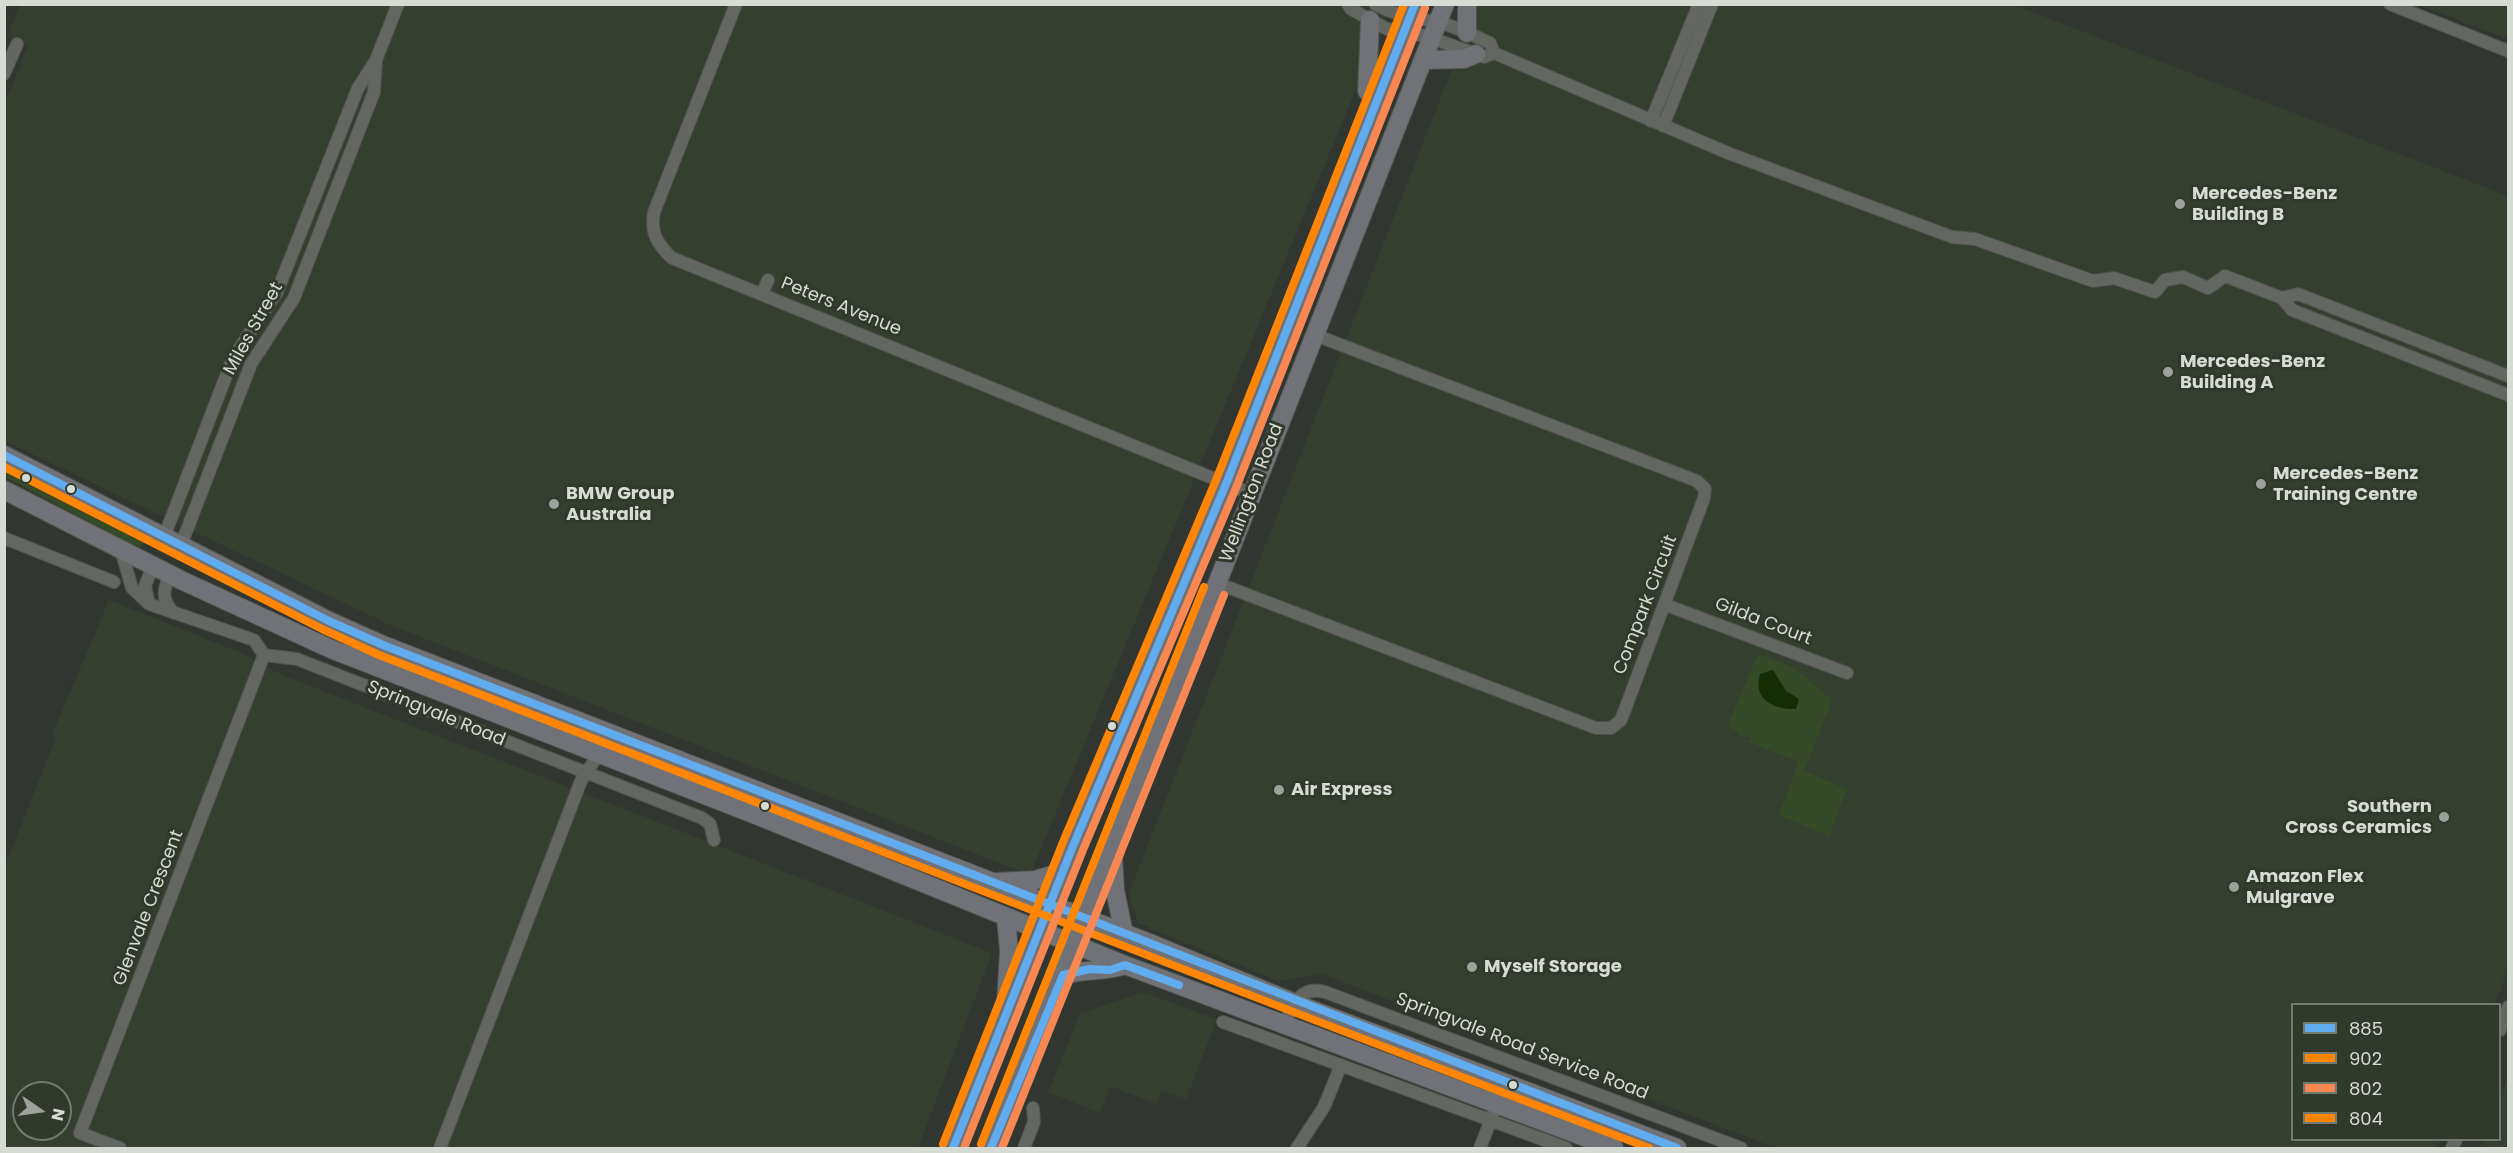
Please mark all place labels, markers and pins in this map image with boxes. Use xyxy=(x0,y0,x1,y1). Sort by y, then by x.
place label: Mercedes-Benz Building B xyxy=(2192,183,2337,226)
marker: Mercedes-Benz Building B xyxy=(2173,197,2187,211)
place label: Mercedes-Benz Building A xyxy=(2180,351,2325,394)
marker: Mercedes-Benz Building A xyxy=(2161,365,2175,379)
place label: Mercedes-Benz Training Centre xyxy=(2273,463,2418,506)
unlabelled marker xyxy=(20,472,32,484)
marker: Mercedes-Benz Training Centre xyxy=(2254,477,2268,491)
unlabelled marker xyxy=(65,483,77,495)
place label: BMW Group Australia xyxy=(566,483,674,526)
marker: BMW Group Australia xyxy=(547,497,561,511)
unlabelled marker xyxy=(1106,720,1118,732)
place label: Air Express xyxy=(1291,779,1393,801)
marker: Air Express xyxy=(1272,783,1286,797)
place label: Southern Cross Ceramics xyxy=(2285,796,2432,838)
unlabelled marker xyxy=(759,800,771,812)
marker: Southern Cross Ceramics xyxy=(2437,810,2451,824)
place label: Amazon Flex Mulgrave xyxy=(2246,866,2364,908)
marker: Amazon Flex Mulgrave xyxy=(2227,880,2241,894)
place label: Myself Storage xyxy=(1484,956,1622,978)
marker: Myself Storage xyxy=(1465,960,1479,974)
unlabelled marker xyxy=(1507,1079,1519,1091)

